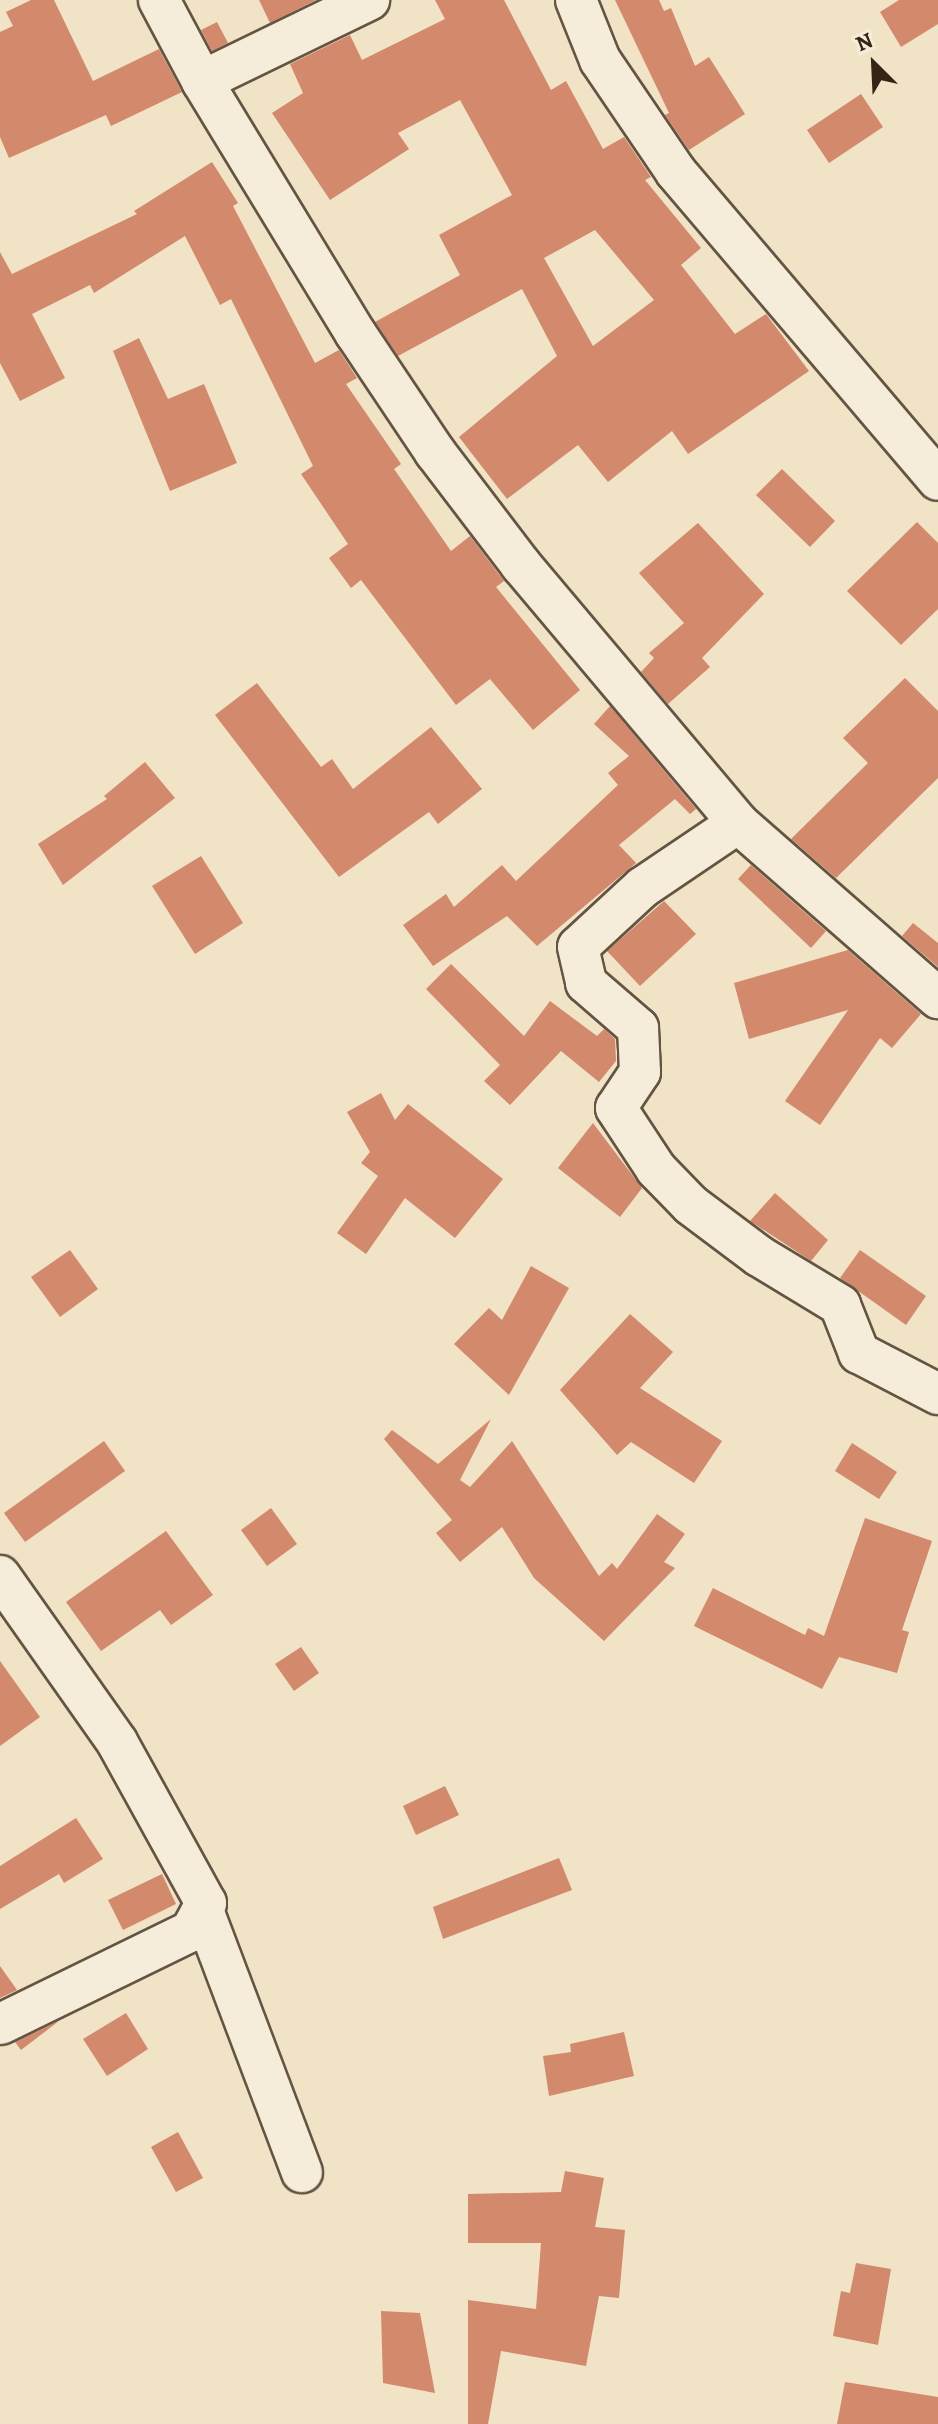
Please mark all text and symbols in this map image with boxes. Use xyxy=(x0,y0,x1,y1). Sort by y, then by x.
north arrow xyxy=(834,24,914,104)
text: N xyxy=(851,25,878,59)

